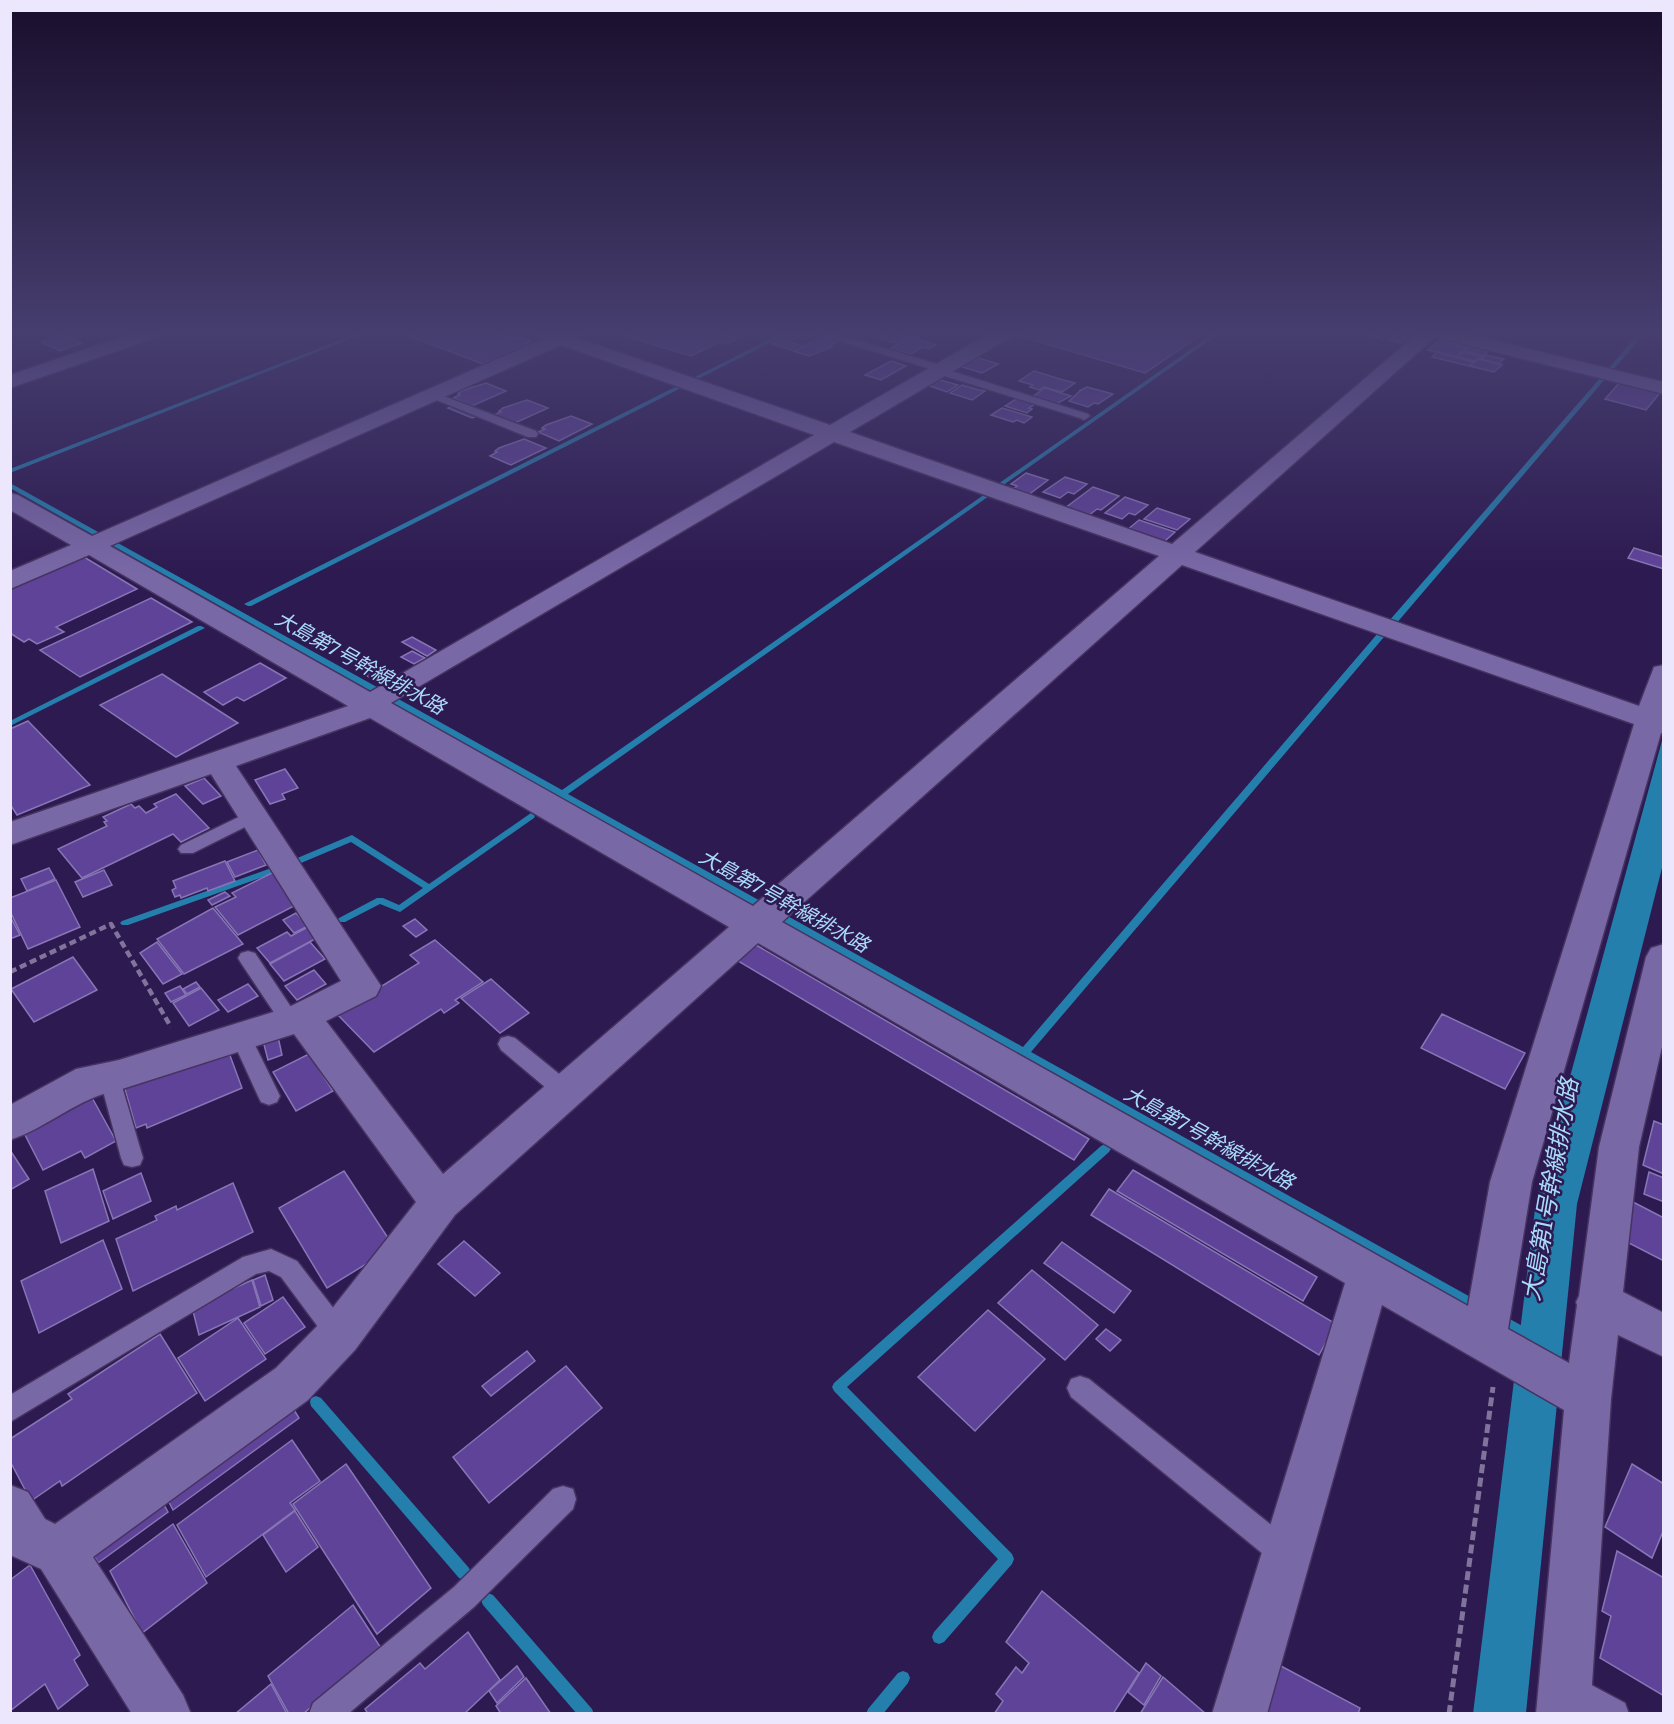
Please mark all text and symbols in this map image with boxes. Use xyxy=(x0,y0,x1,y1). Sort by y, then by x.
water label: 大島第7号幹線排水路 xyxy=(270,602,453,721)
water label: 大島第7号幹線排水路 xyxy=(694,840,877,959)
water label: 大島第1号幹線排水路 xyxy=(1511,1073,1585,1303)
water label: 大島第7号幹線排水路 xyxy=(1119,1077,1302,1196)

